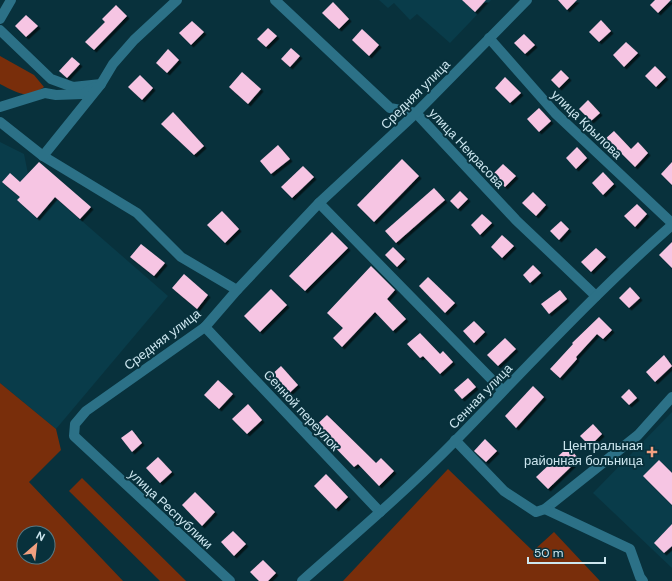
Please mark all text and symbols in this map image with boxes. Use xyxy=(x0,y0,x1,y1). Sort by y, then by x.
street label: Средняя улица xyxy=(377,55,454,133)
street label: улица Крылова xyxy=(548,86,626,163)
street label: улица Некрасова xyxy=(425,105,509,193)
street label: Средняя улица xyxy=(121,305,205,374)
street label: Сенная улица xyxy=(445,360,516,433)
street label: Сенной переулок xyxy=(260,366,344,455)
place label: Центральная районная больница xyxy=(524,437,644,469)
marker: Центральная районная больница xyxy=(646,446,658,458)
street label: улица Республики xyxy=(125,466,216,553)
north arrow xyxy=(16,525,56,565)
text: N xyxy=(34,528,48,544)
scale bar xyxy=(528,539,605,565)
text: 50 m xyxy=(534,545,563,561)

